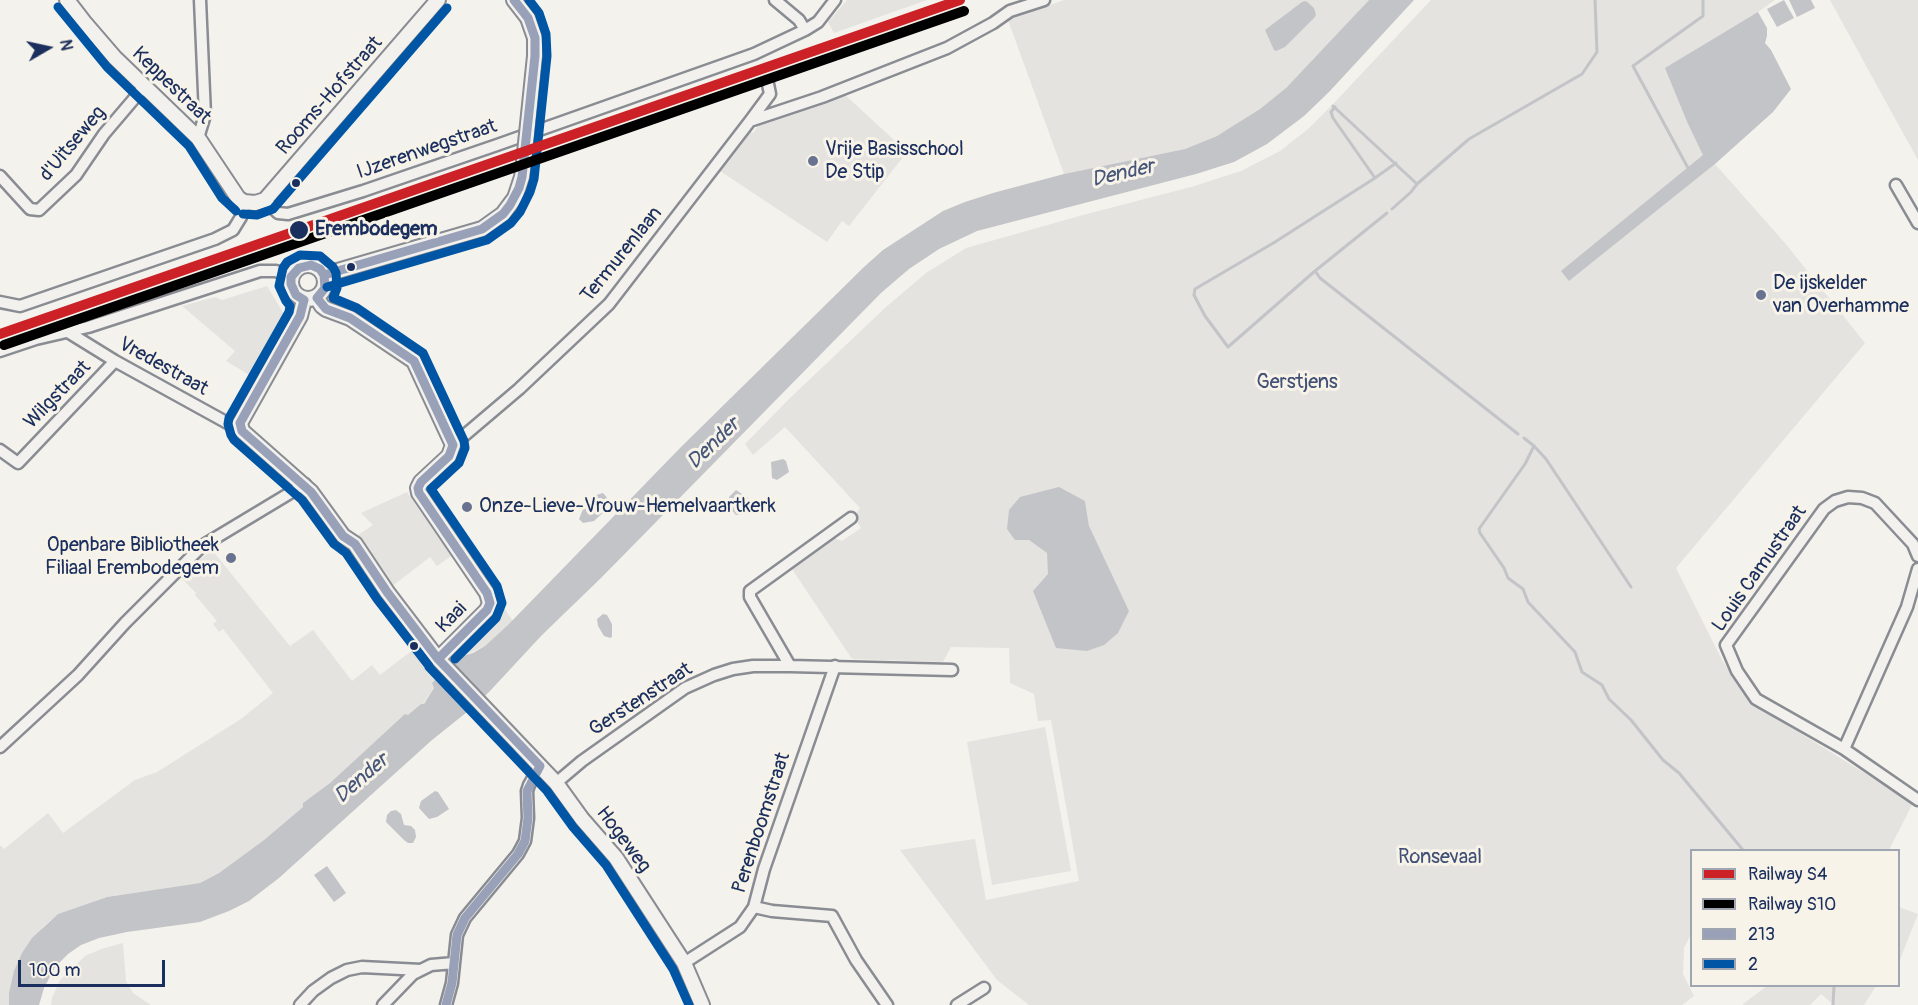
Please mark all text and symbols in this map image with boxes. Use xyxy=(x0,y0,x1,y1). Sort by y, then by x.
north arrow xyxy=(18,18,78,78)
street label: Rooms-Hofstraat xyxy=(272,32,388,160)
text: N xyxy=(55,38,77,52)
street label: Keppestraat xyxy=(126,42,216,130)
street label: d'Uitseweg xyxy=(35,101,111,187)
street label: IJzerenwegstraat xyxy=(354,115,500,185)
place label: Vrije Basisschool De Stip xyxy=(825,138,964,185)
marker: Vrije Basisschool De Stip xyxy=(806,154,820,168)
water label: Dender xyxy=(1089,155,1157,193)
unlabelled marker xyxy=(290,177,302,189)
street label: Termurenlaan xyxy=(576,202,668,308)
place label: Erembodegem xyxy=(315,218,437,242)
marker: Erembodegem xyxy=(288,219,310,241)
unlabelled marker xyxy=(345,261,357,273)
place label: De ijskelder van Overhamme xyxy=(1773,272,1909,319)
marker: De ijskelder van Overhamme xyxy=(1754,288,1768,302)
street label: Vredestraat xyxy=(114,333,212,401)
street label: Wilgstraat xyxy=(20,356,96,434)
park label: Gerstjens xyxy=(1256,371,1338,395)
water label: Dender xyxy=(682,413,746,475)
place label: Onze-Lieve-Vrouw-Hemelvaartkerk xyxy=(479,495,776,519)
marker: Onze-Lieve-Vrouw-Hemelvaartkerk xyxy=(460,500,474,514)
street label: Louis Camustraat xyxy=(1708,501,1812,637)
place label: Openbare Bibliotheek Filiaal Erembodegem xyxy=(45,534,219,581)
marker: Openbare Bibliotheek Filiaal Erembodegem xyxy=(224,551,238,565)
street label: Kaai xyxy=(431,597,473,639)
unlabelled marker xyxy=(408,640,420,652)
street label: Gerstenstraat xyxy=(585,658,697,742)
water label: Dender xyxy=(330,749,394,809)
street label: Perenboomstraat xyxy=(728,749,796,897)
street label: Hogeweg xyxy=(590,802,656,878)
park label: Ronsevaal xyxy=(1398,846,1482,870)
legend xyxy=(1690,849,1900,987)
text: Railway S4 xyxy=(1748,863,1827,886)
text: Railway S10 xyxy=(1748,893,1836,916)
text: 213 xyxy=(1748,923,1775,946)
scale bar xyxy=(21,948,168,986)
text: 2 xyxy=(1748,953,1758,976)
text: 100 m xyxy=(29,959,81,982)

